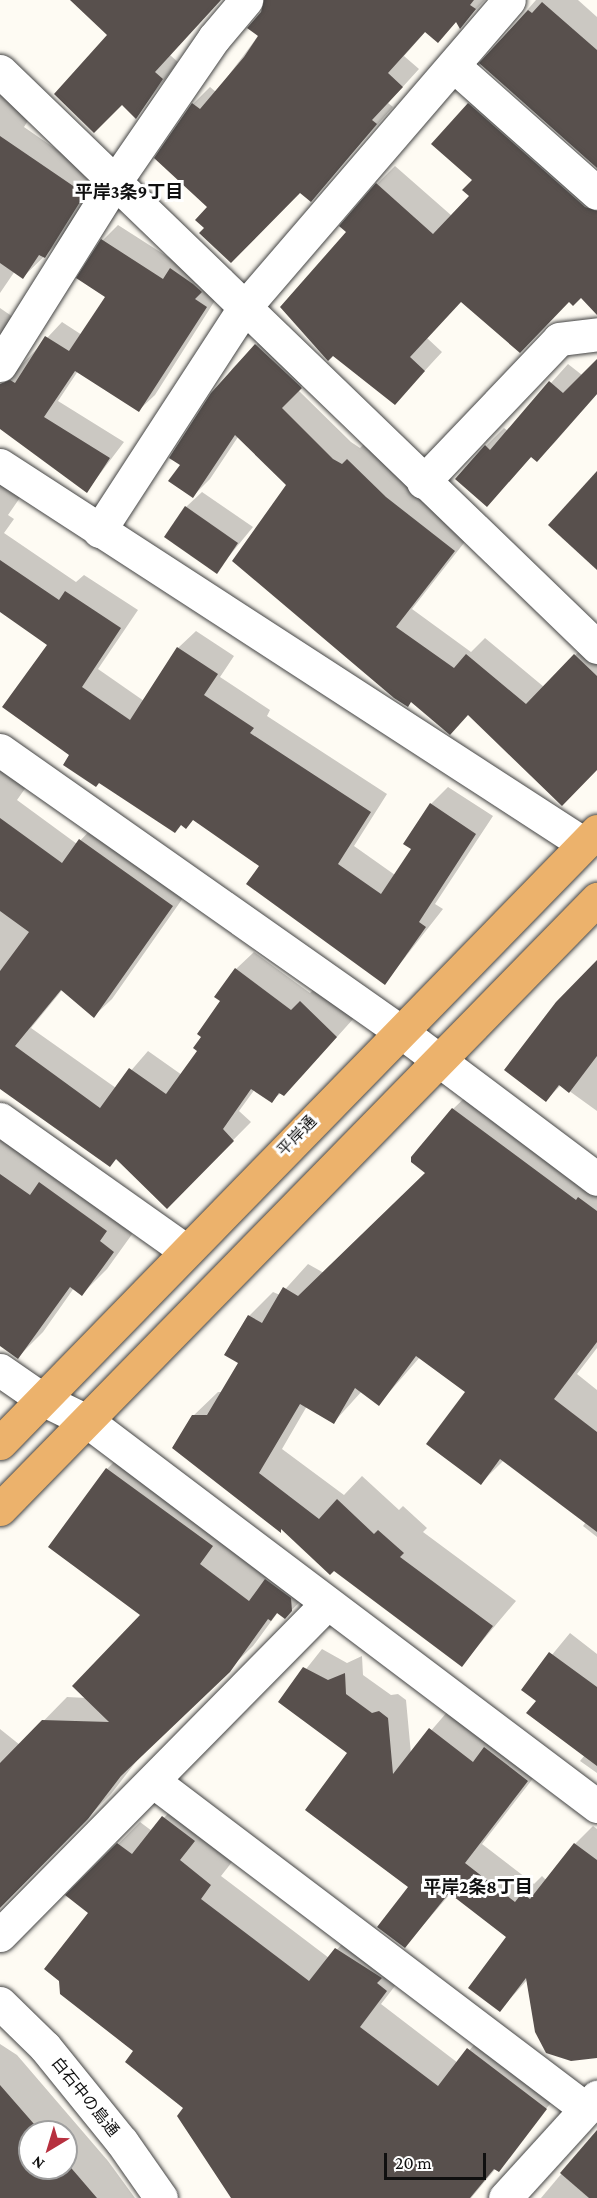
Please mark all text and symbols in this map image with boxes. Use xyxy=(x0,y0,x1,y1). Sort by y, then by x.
district label: 平岸3条9丁目 xyxy=(75,181,183,203)
street label: 平岸通 xyxy=(273,1112,321,1160)
district label: 平岸2条8丁目 xyxy=(423,1876,533,1898)
street label: 白石中の島通 xyxy=(47,2054,123,2140)
north arrow xyxy=(18,2120,78,2180)
scale bar xyxy=(387,2141,489,2179)
text: N xyxy=(28,2153,47,2173)
text: 20 m xyxy=(395,2153,432,2173)

